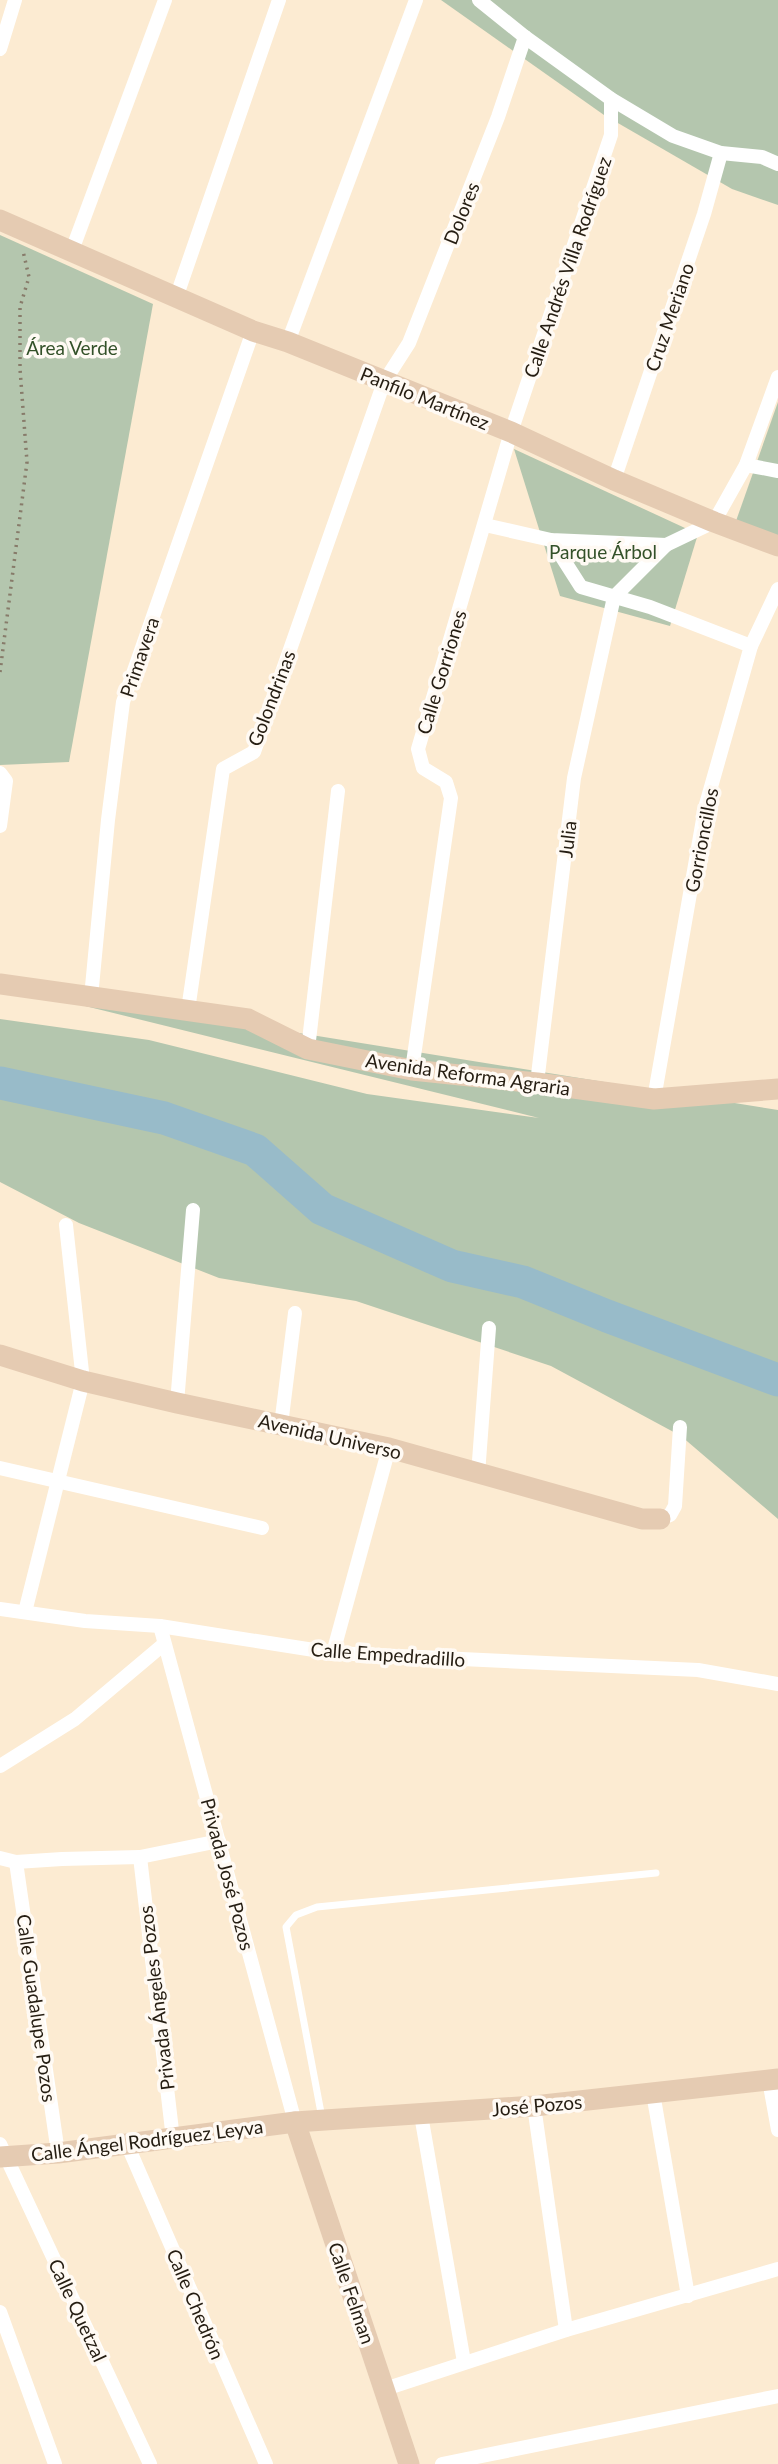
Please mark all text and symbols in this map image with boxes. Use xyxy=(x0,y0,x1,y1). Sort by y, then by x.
street label: Calle Andrés Villa Rodríguez xyxy=(518,153,616,381)
street label: Dolores xyxy=(438,178,484,248)
street label: Cruz Meriano xyxy=(640,260,698,374)
park label: Área Verde xyxy=(26,336,118,359)
street label: Panfilo Martínez xyxy=(357,362,493,434)
park label: Parque Árbol xyxy=(549,540,657,563)
street label: Calle Gorriones xyxy=(411,607,471,737)
street label: Primavera xyxy=(115,614,163,700)
street label: Golondrinas xyxy=(242,647,300,749)
street label: Gorrioncillos xyxy=(680,786,722,894)
street label: Julia xyxy=(553,819,581,859)
street label: Avenida Reforma Agraria xyxy=(364,1048,572,1100)
street label: Avenida Universo xyxy=(256,1408,404,1464)
street label: Calle Empedradillo xyxy=(310,1637,466,1671)
street label: Privada José Pozos xyxy=(197,1795,259,1953)
street label: Privada Ángeles Pozos xyxy=(133,1904,179,2092)
street label: Calle Guadalupe Pozos xyxy=(12,1913,62,2103)
street label: José Pozos xyxy=(491,2090,583,2120)
street label: Calle Ángel Rodríguez Leyva xyxy=(30,2114,264,2166)
street label: Calle Felman xyxy=(324,2239,380,2347)
street label: Calle Chedrón xyxy=(162,2245,230,2363)
street label: Calle Quetzal xyxy=(44,2255,112,2365)

